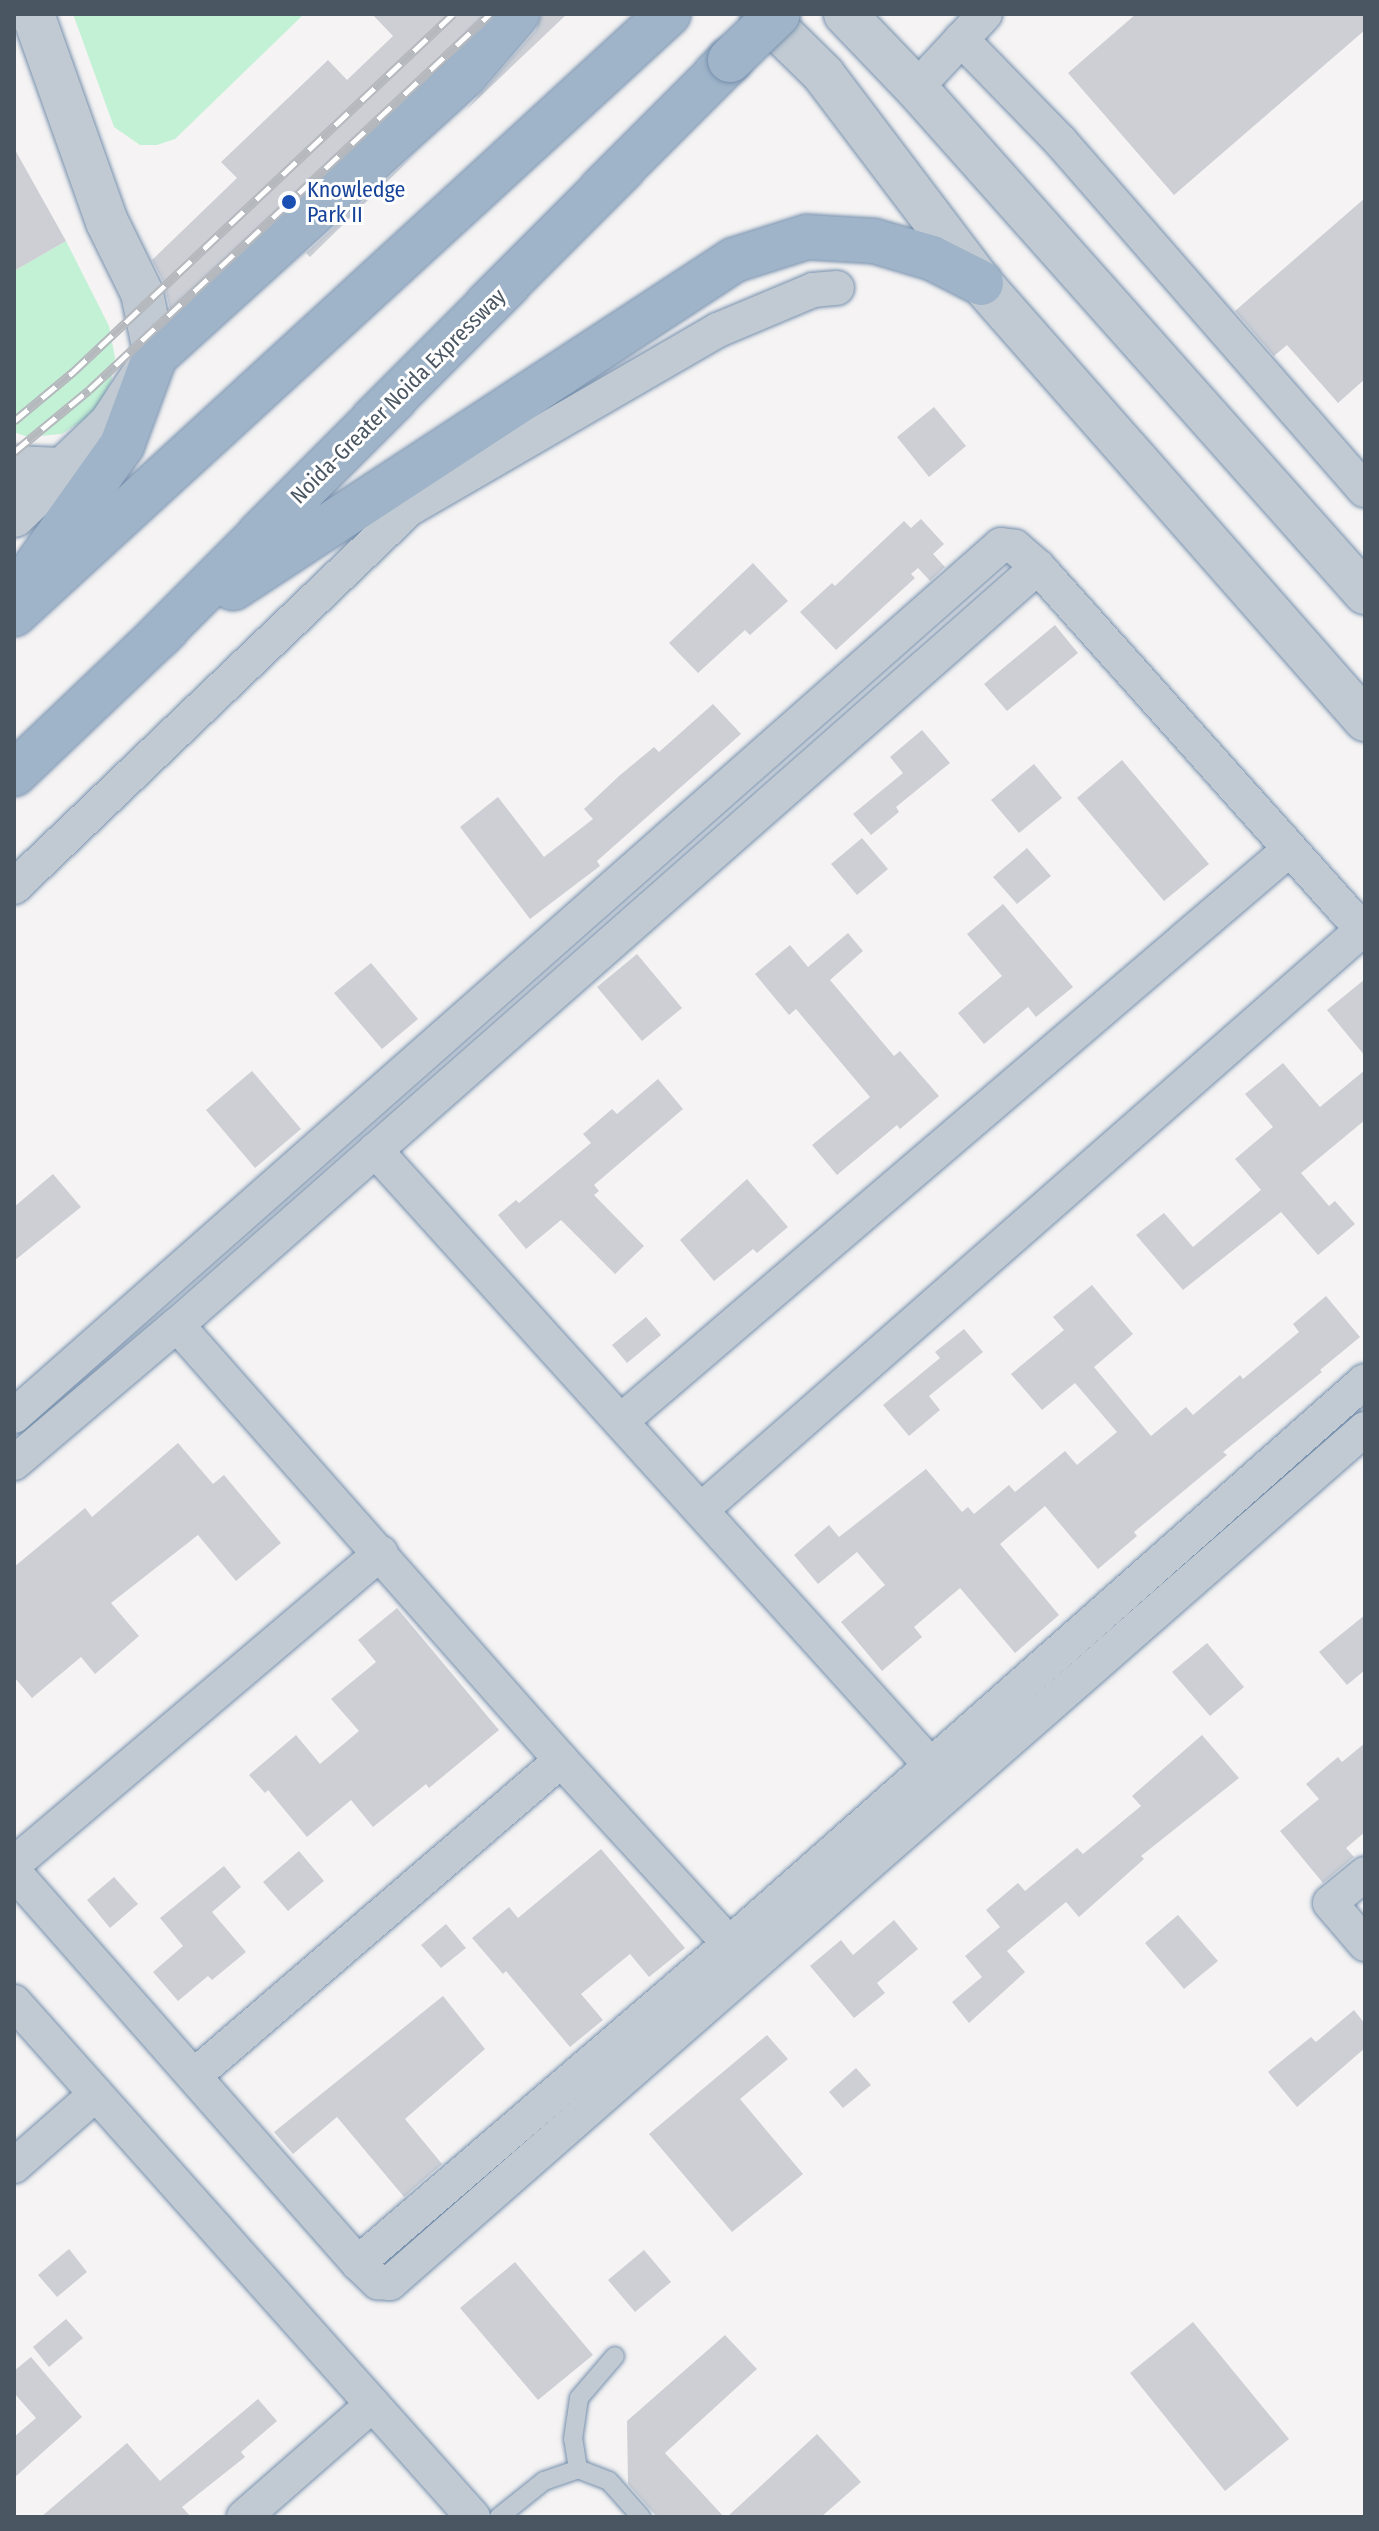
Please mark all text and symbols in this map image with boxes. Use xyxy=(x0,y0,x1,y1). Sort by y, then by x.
place label: Knowledge Park II xyxy=(307,176,405,228)
marker: Knowledge Park II xyxy=(278,191,300,213)
street label: Noida-Greater Noida Expressway xyxy=(285,283,511,509)

